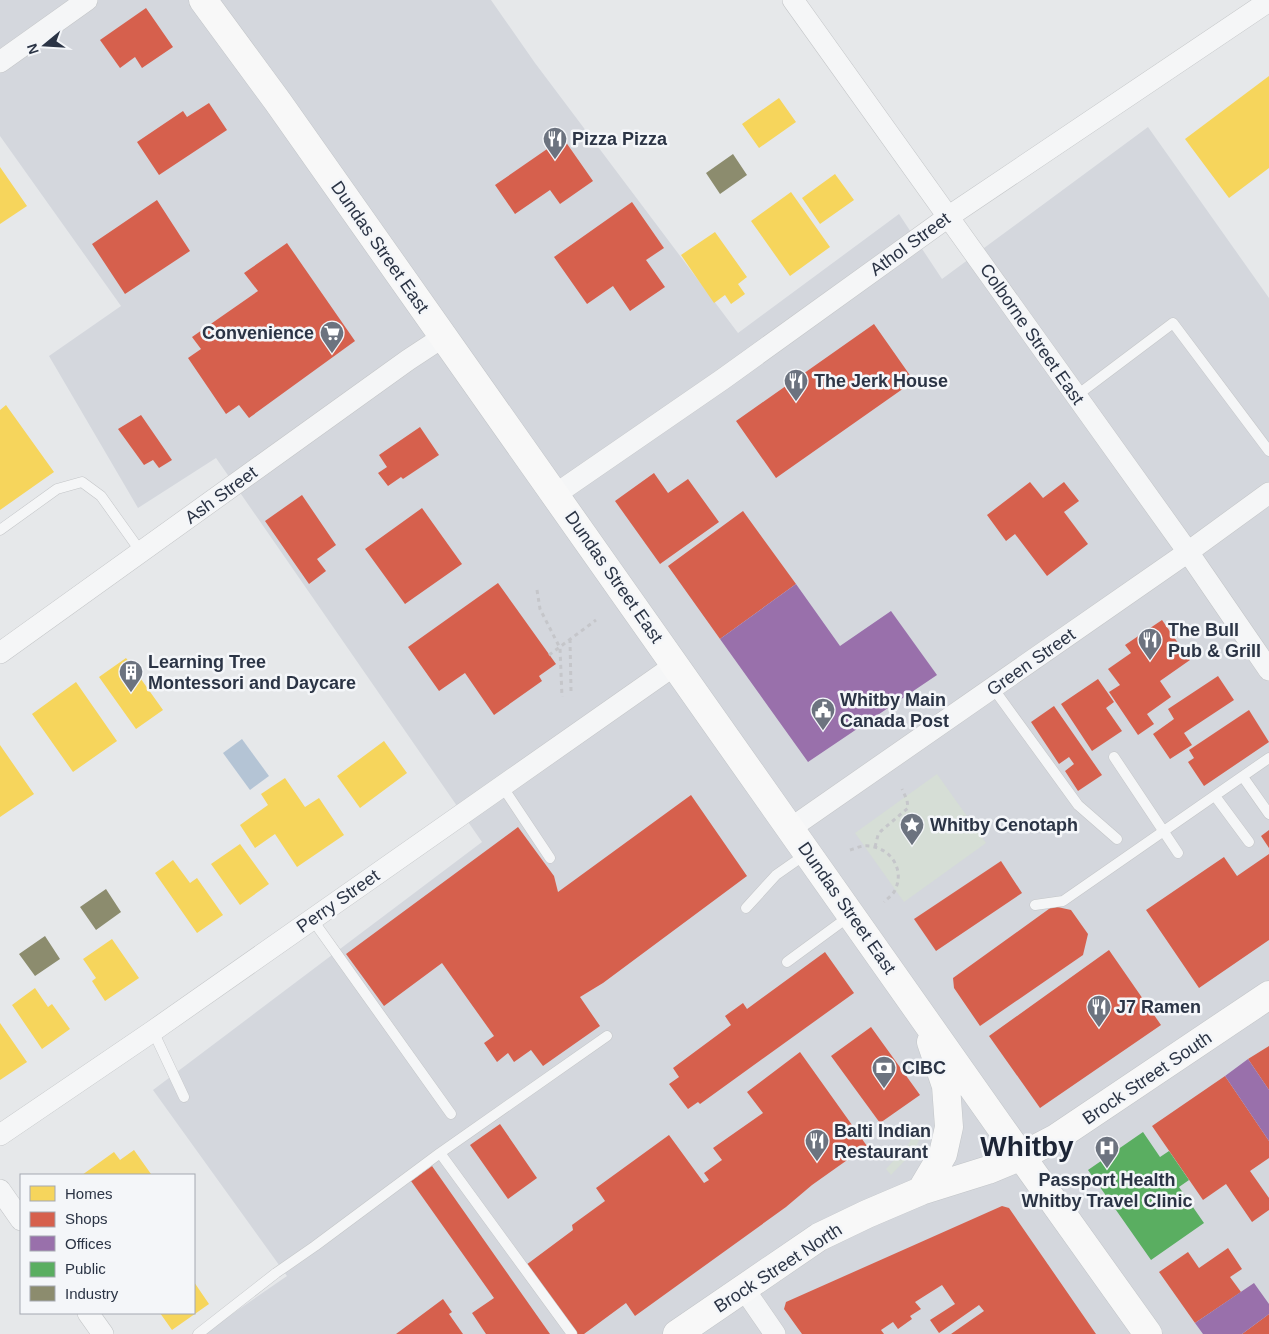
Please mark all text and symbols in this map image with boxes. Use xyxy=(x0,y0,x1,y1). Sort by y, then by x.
north arrow xyxy=(20,20,70,70)
text: N xyxy=(23,42,42,56)
restaurant icon: Pizza Pizza xyxy=(542,126,568,160)
place label: Pizza Pizza xyxy=(572,129,668,149)
street label: Dundas Street East xyxy=(327,177,433,317)
street label: Athol Street xyxy=(866,208,954,280)
street label: Colborne Street East xyxy=(976,260,1088,408)
supermarket icon: Convenience xyxy=(319,320,345,354)
place label: Convenience xyxy=(202,323,314,343)
restaurant icon: The Jerk House xyxy=(783,368,809,402)
place label: The Jerk House xyxy=(814,371,948,391)
street label: Ash Street xyxy=(181,462,261,528)
street label: Dundas Street East xyxy=(561,507,667,647)
place label: The Bull Pub & Grill xyxy=(1168,620,1261,661)
street label: Green Street xyxy=(983,624,1079,700)
restaurant icon: The Bull Pub & Grill xyxy=(1137,627,1163,661)
place label: Learning Tree Montessori and Daycare xyxy=(148,652,356,693)
building icon: Learning Tree Montessori and Daycare xyxy=(118,659,144,693)
place label: Whitby Main Canada Post xyxy=(840,690,949,731)
public building icon: Whitby Main Canada Post xyxy=(810,697,836,731)
place icon: Whitby Cenotaph xyxy=(899,812,925,846)
place label: Whitby Cenotaph xyxy=(930,815,1078,835)
street label: Dundas Street East xyxy=(794,838,900,978)
street label: Perry Street xyxy=(293,865,383,937)
restaurant icon: J7 Ramen xyxy=(1086,994,1112,1028)
place label: J7 Ramen xyxy=(1116,997,1201,1017)
street label: Brock Street South xyxy=(1079,1027,1215,1129)
bank icon: CIBC xyxy=(871,1055,897,1089)
place label: CIBC xyxy=(902,1058,946,1078)
place label: Balti Indian Restaurant xyxy=(834,1121,931,1162)
restaurant icon: Balti Indian Restaurant xyxy=(804,1128,830,1162)
district label: Whitby xyxy=(980,1131,1074,1162)
hospital icon: Passport Health Whitby Travel Clinic xyxy=(1094,1135,1120,1169)
place label: Passport Health Whitby Travel Clinic xyxy=(1021,1170,1193,1211)
legend xyxy=(20,1174,195,1314)
text: Homes xyxy=(65,1185,113,1202)
text: Shops xyxy=(65,1210,108,1227)
street label: Brock Street North xyxy=(710,1219,846,1317)
text: Offices xyxy=(65,1235,111,1252)
text: Public xyxy=(65,1260,106,1277)
text: Industry xyxy=(65,1285,119,1302)

